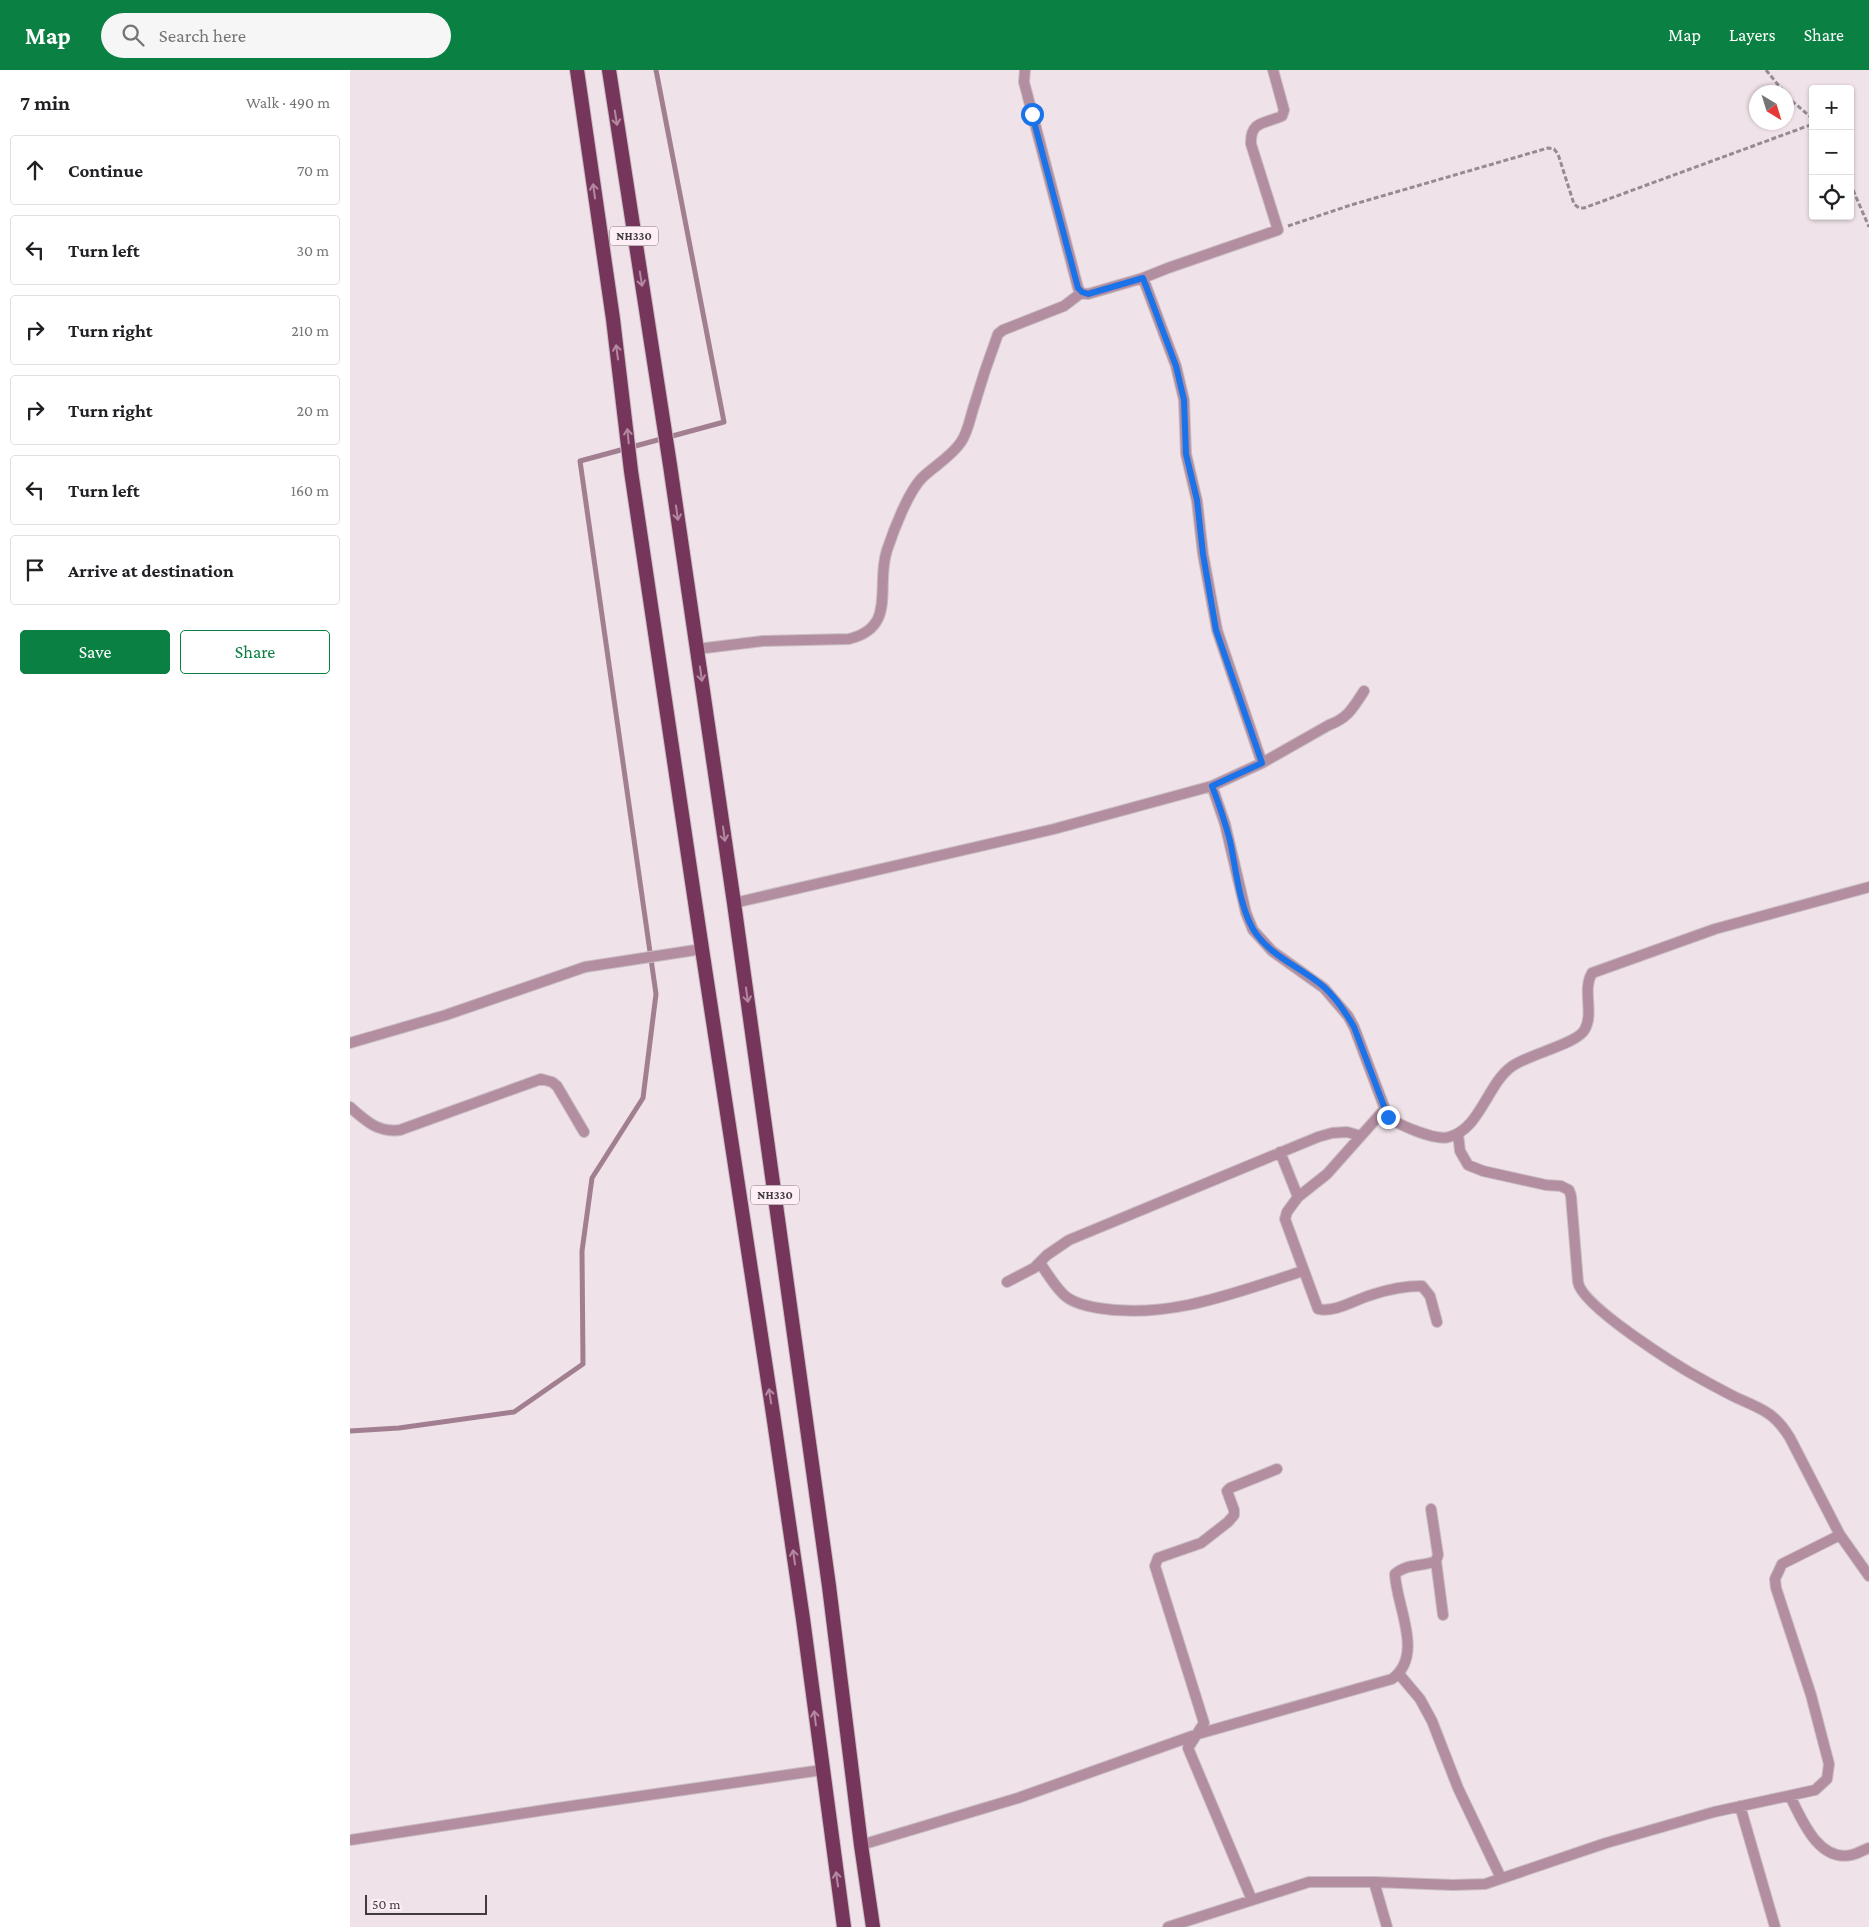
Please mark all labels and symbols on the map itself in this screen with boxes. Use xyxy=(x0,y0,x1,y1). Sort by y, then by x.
north arrow xyxy=(1749,85,1794,130)
route start xyxy=(1021,103,1044,126)
one-way arrow xyxy=(612,110,622,126)
one-way arrow xyxy=(589,183,599,199)
road number: NH330 xyxy=(610,227,658,246)
one-way arrow xyxy=(636,270,646,286)
one-way arrow xyxy=(612,344,622,360)
one-way arrow xyxy=(623,428,632,444)
one-way arrow xyxy=(672,504,682,520)
one-way arrow xyxy=(696,665,706,681)
one-way arrow xyxy=(719,826,729,842)
one-way arrow xyxy=(742,987,752,1003)
route end xyxy=(1377,1106,1400,1129)
road number: NH330 xyxy=(751,1186,799,1204)
one-way arrow xyxy=(765,1388,775,1404)
one-way arrow xyxy=(789,1549,799,1565)
one-way arrow xyxy=(810,1710,820,1726)
one-way arrow xyxy=(832,1871,842,1887)
scale bar xyxy=(365,1892,488,1915)

